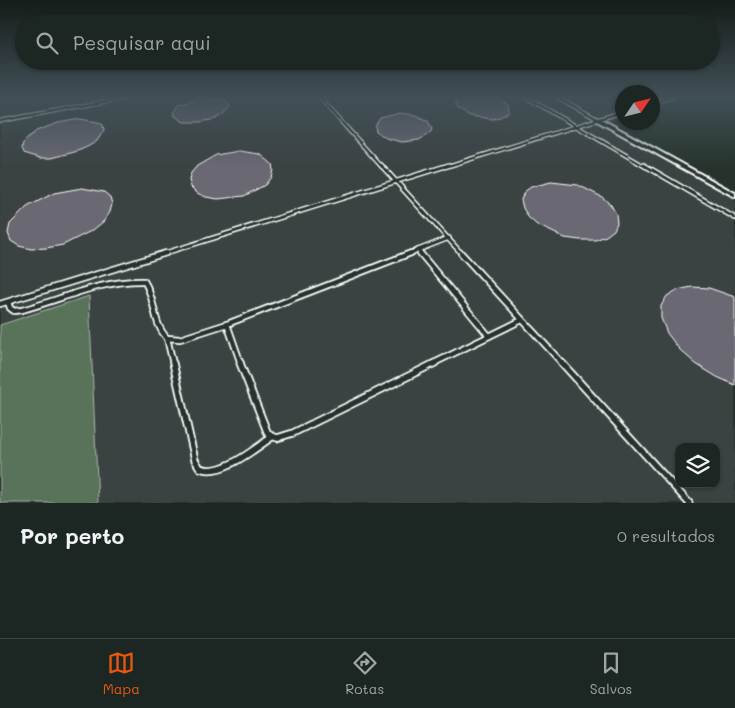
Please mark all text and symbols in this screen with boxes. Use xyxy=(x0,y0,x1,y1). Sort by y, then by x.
search box xyxy=(15,15,720,70)
icon: search xyxy=(33,29,61,57)
text: Pesquisar aqui xyxy=(73,30,211,55)
north arrow xyxy=(615,85,660,130)
map controls xyxy=(675,443,720,488)
button: layers xyxy=(675,443,720,488)
text: Por perto xyxy=(20,522,124,549)
text: 0 resultados xyxy=(617,525,715,546)
tab: Mapa xyxy=(103,649,140,698)
tab: Rotas xyxy=(345,649,384,698)
tab: Salvos xyxy=(590,649,632,698)

